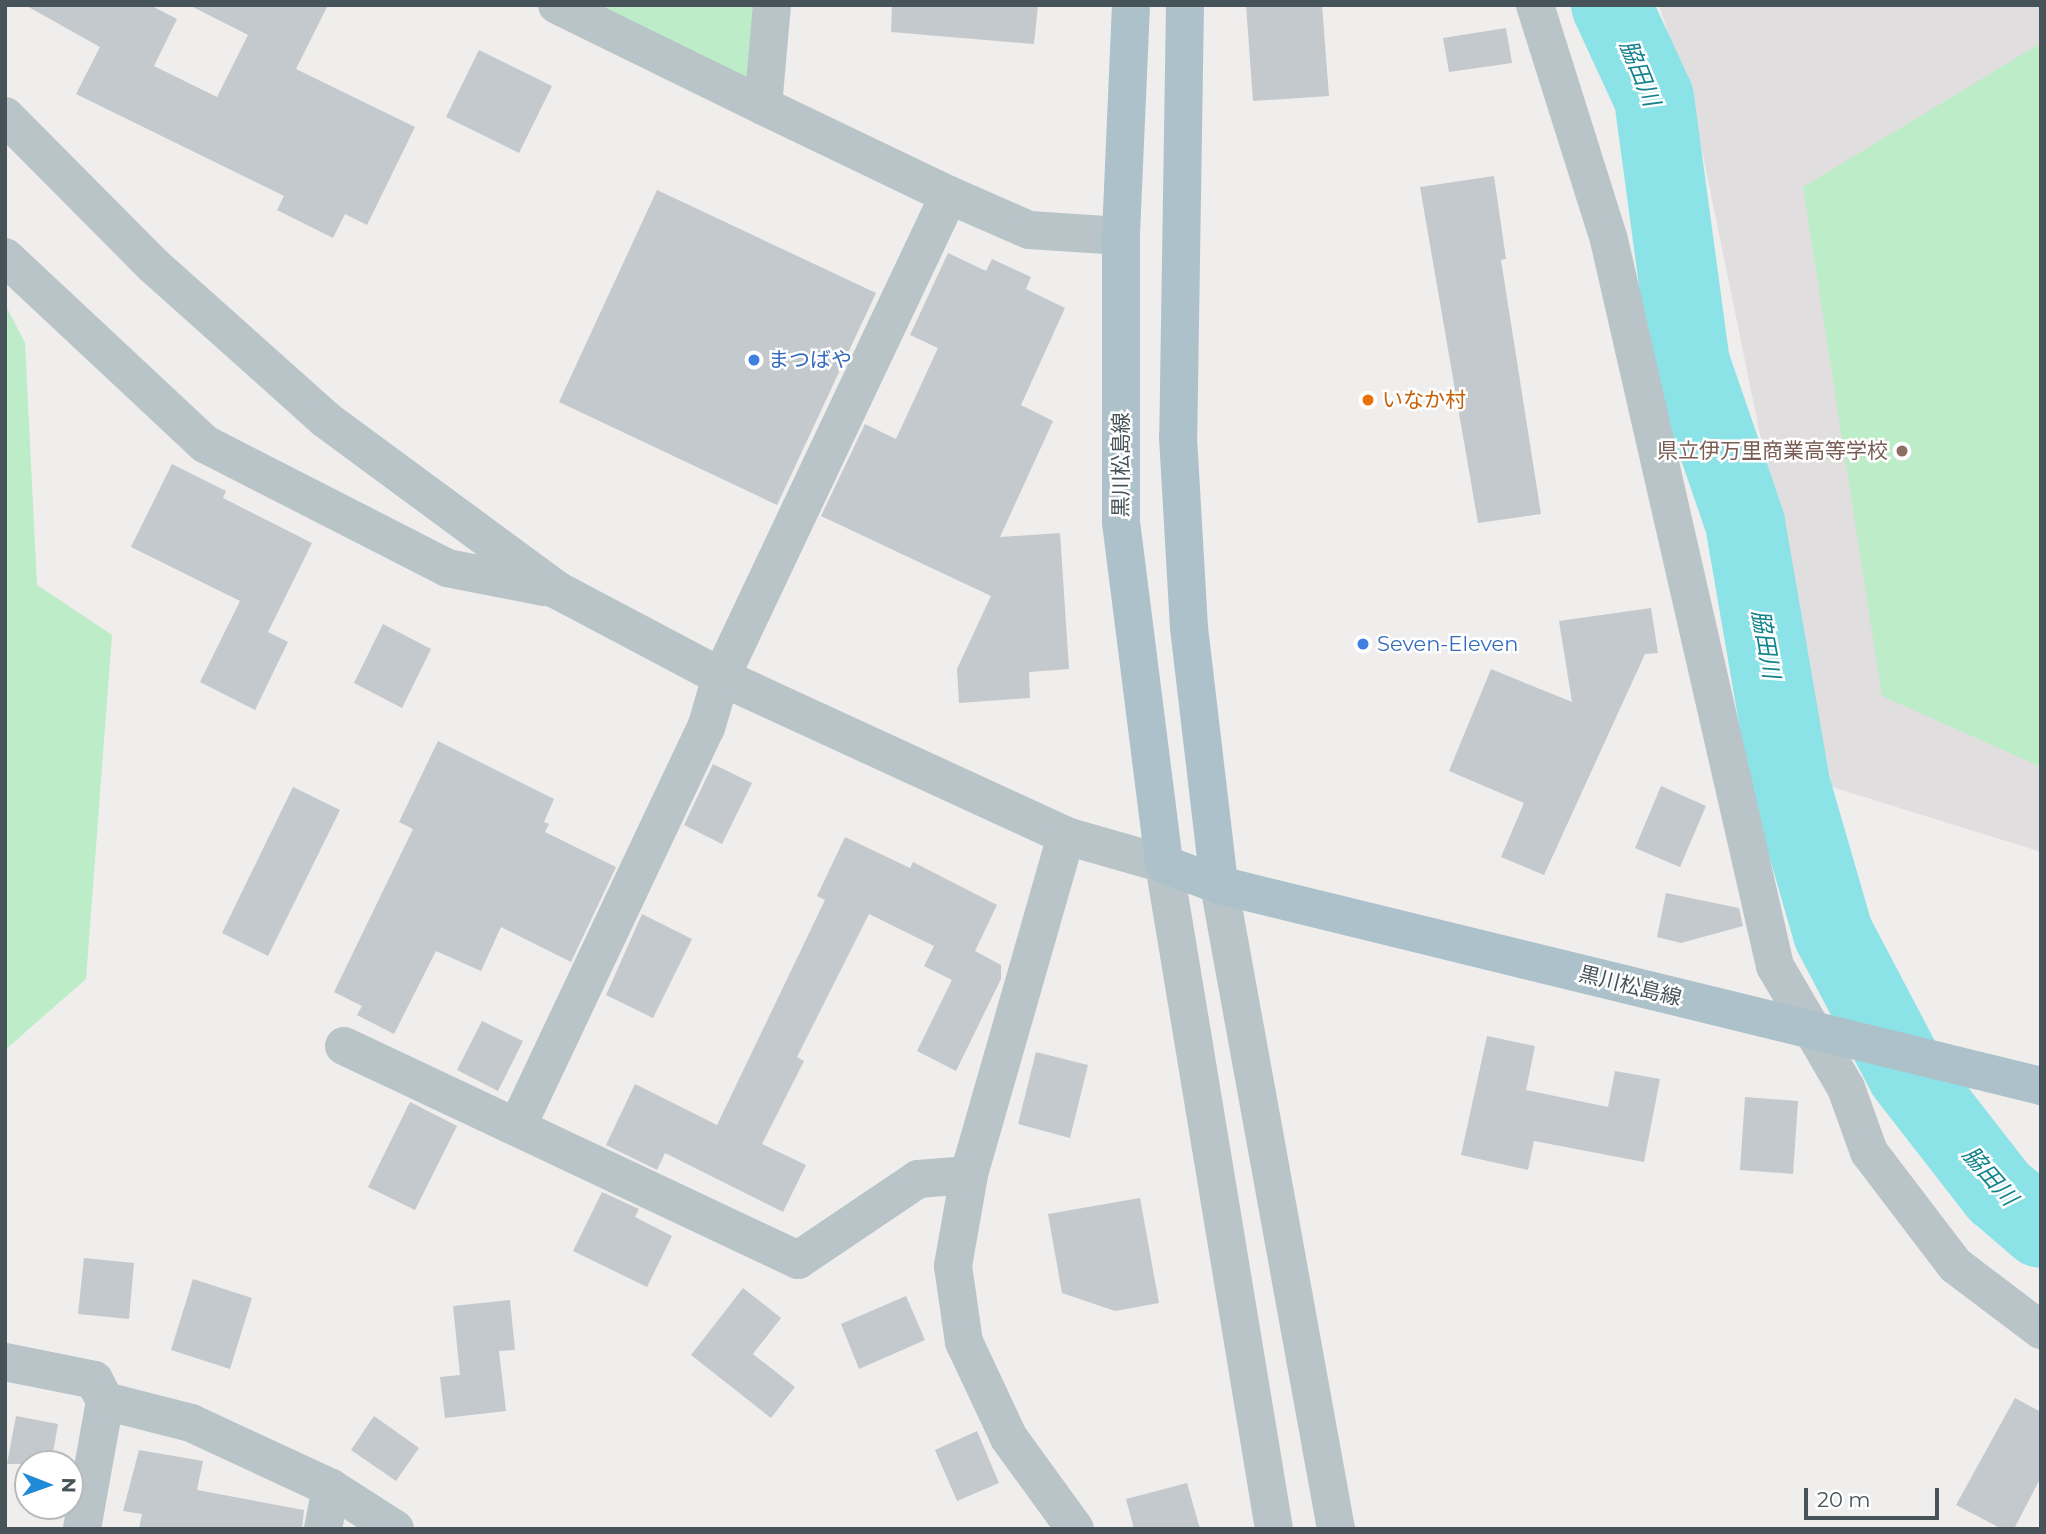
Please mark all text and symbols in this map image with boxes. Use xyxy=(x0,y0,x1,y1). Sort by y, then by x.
water label: 脇田川 xyxy=(1614,36,1666,110)
place label: まつばや xyxy=(768,347,852,373)
marker: まつばや xyxy=(746,352,762,368)
place label: いなか村 xyxy=(1382,387,1466,413)
marker: いなか村 xyxy=(1360,392,1376,408)
street label: 黒川松島線 xyxy=(1108,413,1134,517)
place label: 県立伊万里商業高等学校 xyxy=(1657,438,1888,464)
marker: 県立伊万里商業高等学校 xyxy=(1894,443,1910,459)
water label: 脇田川 xyxy=(1746,608,1786,680)
place label: Seven-Eleven xyxy=(1377,631,1518,657)
marker: Seven-Eleven xyxy=(1355,636,1371,652)
street label: 黒川松島線 xyxy=(1576,961,1684,1011)
water label: 脇田川 xyxy=(1957,1141,2023,1211)
north arrow xyxy=(14,1450,84,1520)
scale bar xyxy=(1808,1474,1943,1518)
text: N xyxy=(57,1477,80,1493)
text: 20 m xyxy=(1817,1487,1871,1512)

